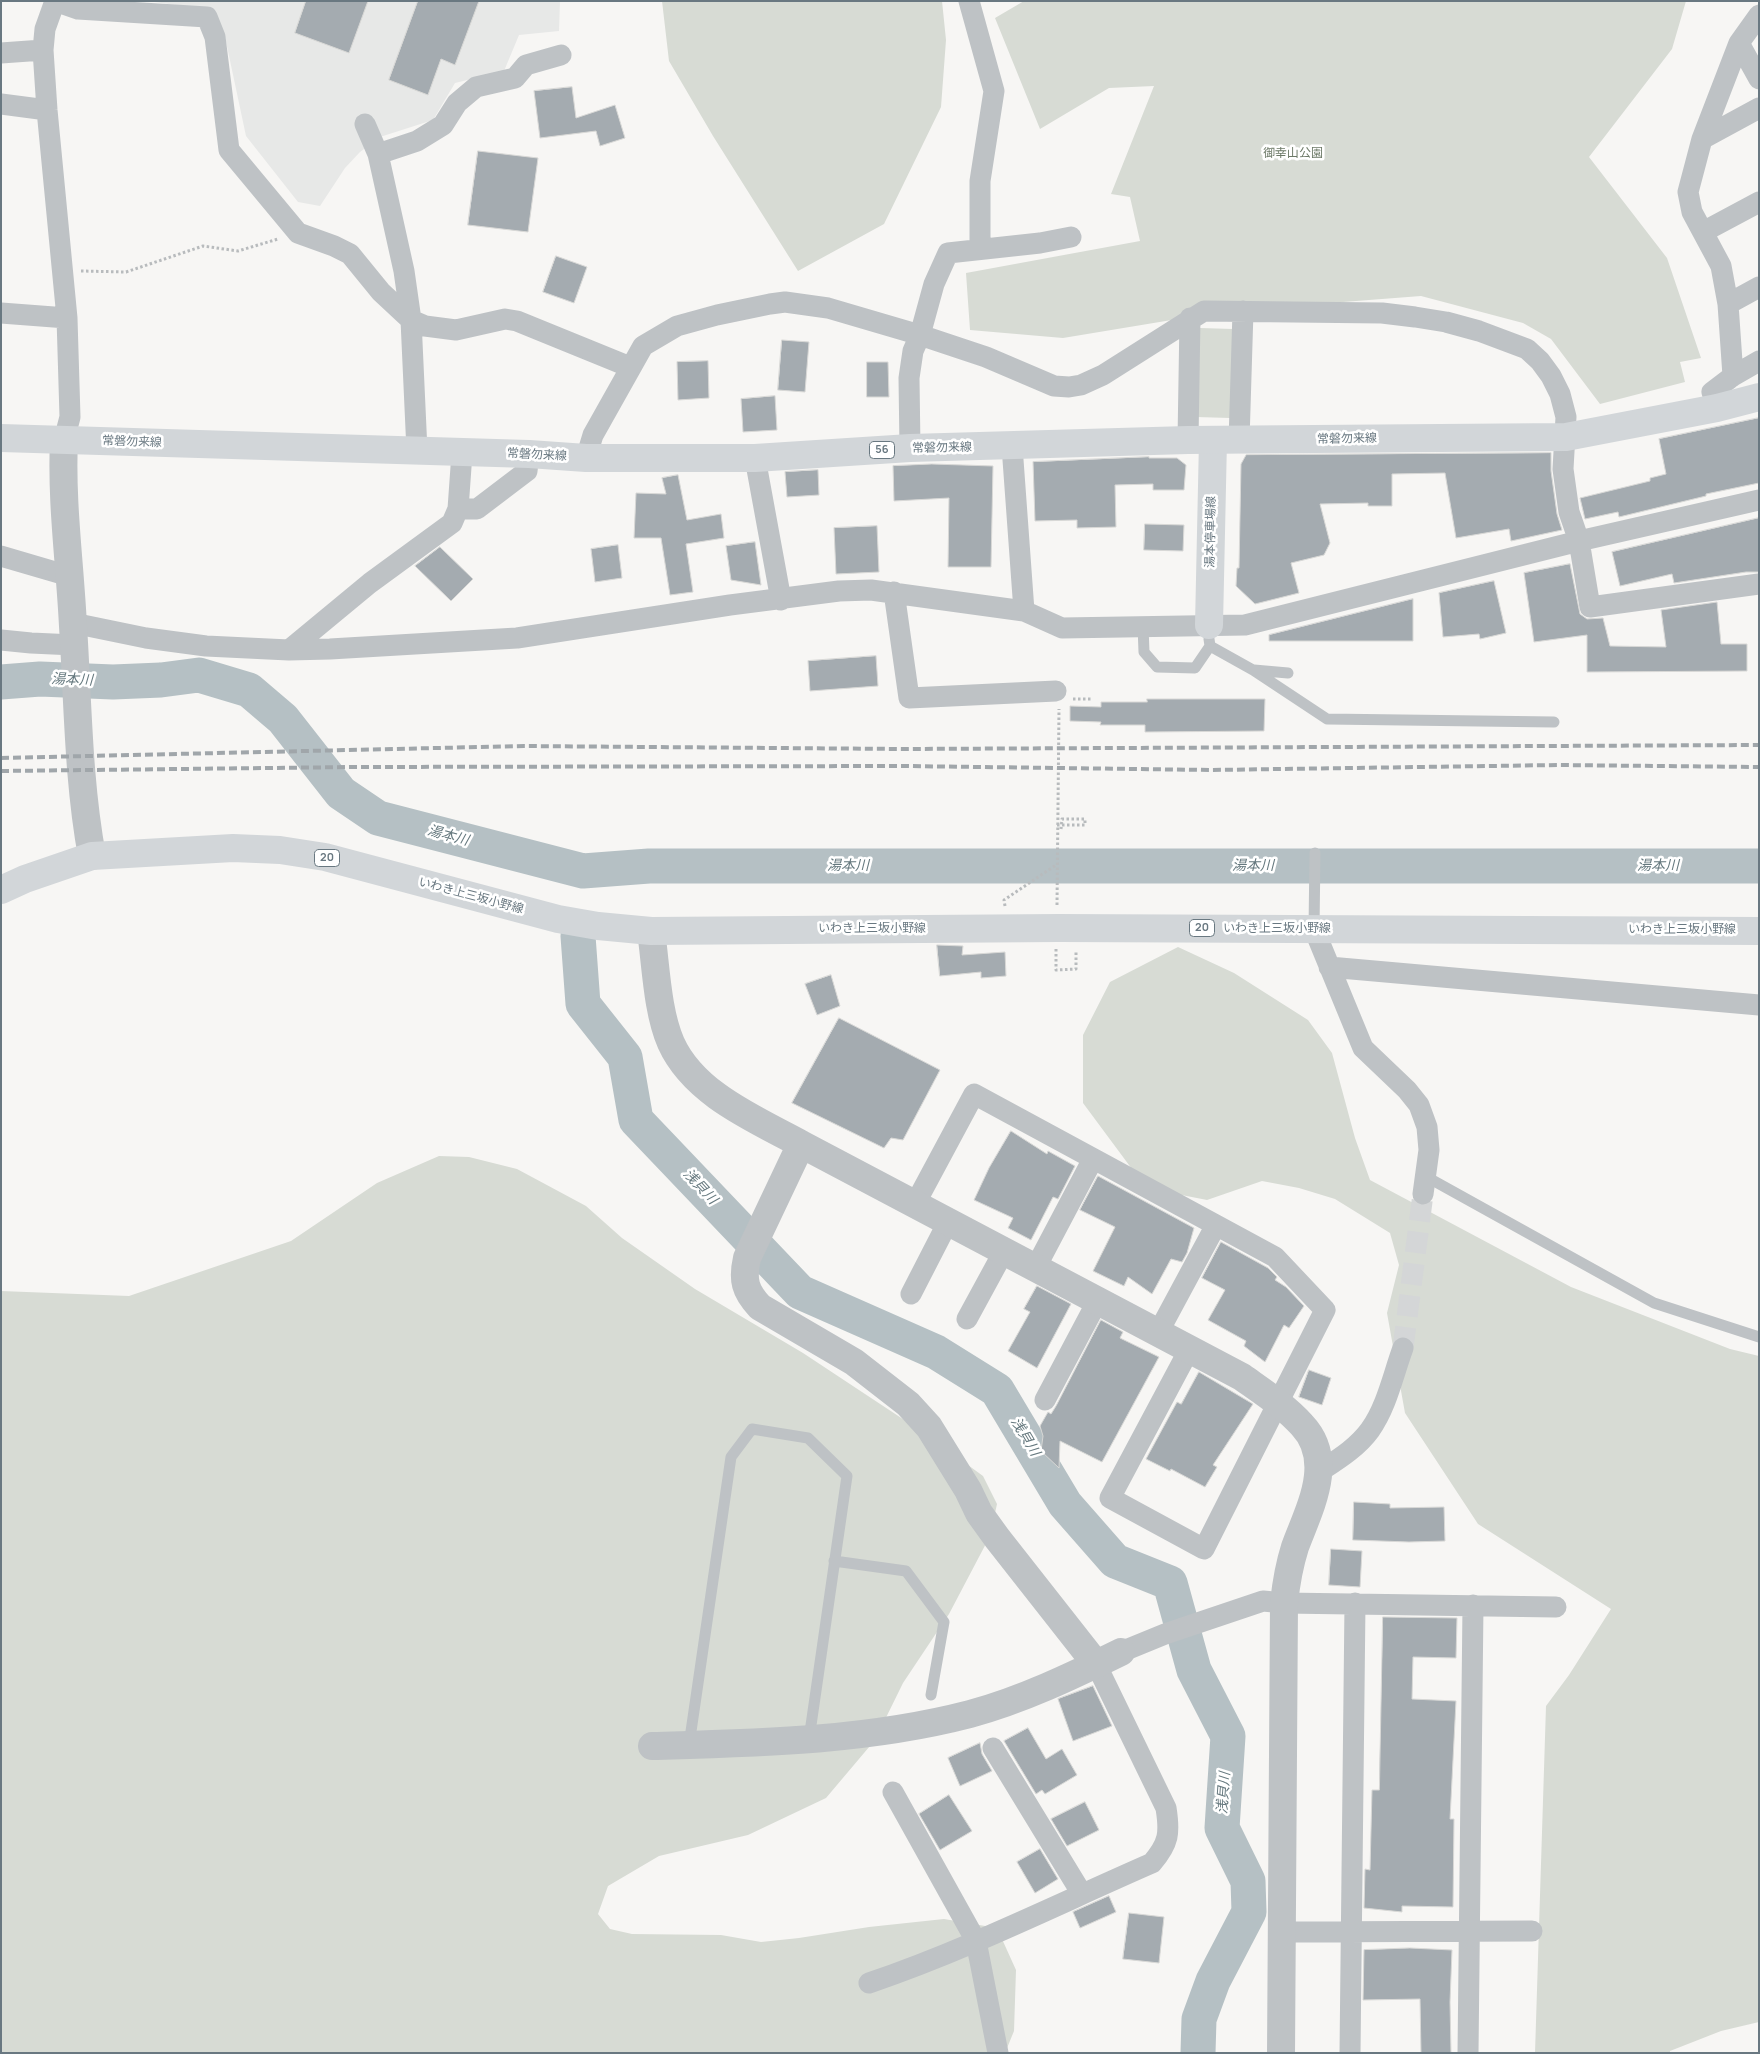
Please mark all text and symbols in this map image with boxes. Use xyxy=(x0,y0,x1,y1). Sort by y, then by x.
park label: 御幸山公園 xyxy=(1263,147,1323,161)
street label: 常磐勿来線 xyxy=(1317,431,1377,447)
street label: 常磐勿来線 xyxy=(102,434,162,450)
street label: 常磐勿来線 xyxy=(912,440,972,456)
road number: 56 xyxy=(870,442,894,458)
street label: 常磐勿来線 xyxy=(507,446,567,464)
street label: 湯本停車場線 xyxy=(1203,496,1219,568)
water label: 湯本川 xyxy=(51,671,93,689)
water label: 湯本川 xyxy=(426,822,470,850)
road number: 20 xyxy=(314,850,340,866)
water label: 湯本川 xyxy=(827,858,869,874)
water label: 湯本川 xyxy=(1232,858,1274,874)
water label: 湯本川 xyxy=(1637,858,1679,874)
street label: いわき上三坂小野線 xyxy=(417,875,525,917)
road number: 20 xyxy=(1190,920,1214,936)
street label: いわき上三坂小野線 xyxy=(818,922,926,936)
street label: いわき上三坂小野線 xyxy=(1223,922,1331,936)
street label: いわき上三坂小野線 xyxy=(1628,923,1736,937)
water label: 浅貝川 xyxy=(680,1166,720,1208)
water label: 浅貝川 xyxy=(1007,1415,1043,1459)
water label: 浅貝川 xyxy=(1214,1771,1234,1815)

